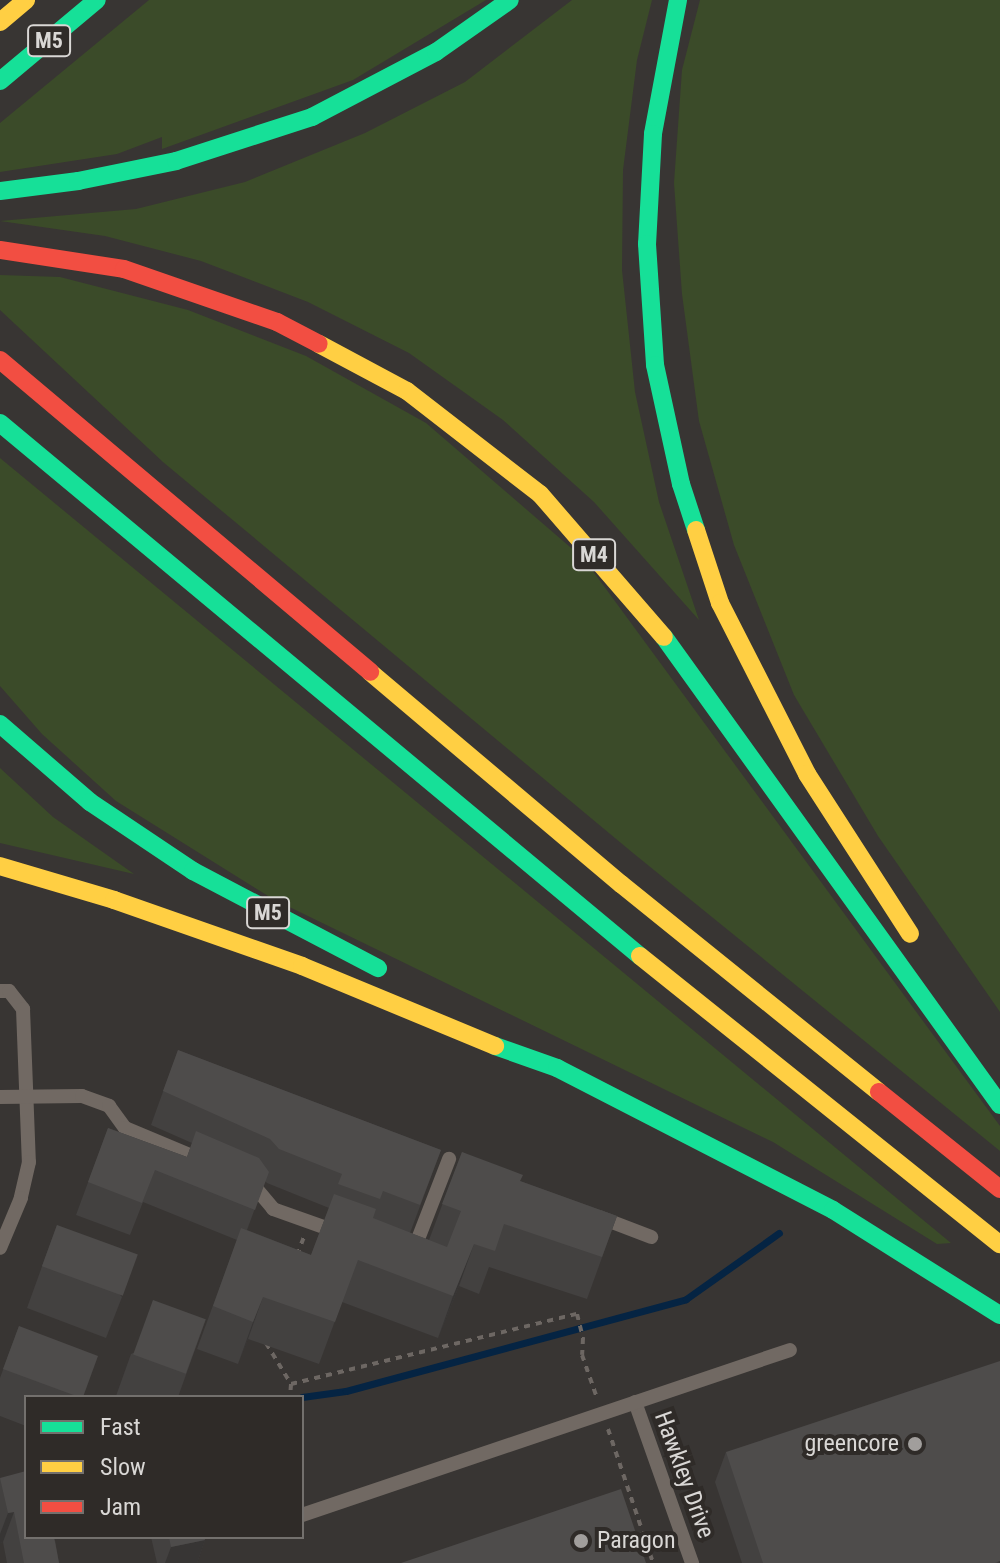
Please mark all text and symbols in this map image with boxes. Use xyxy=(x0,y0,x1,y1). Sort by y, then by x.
road number: M5 xyxy=(27,23,71,59)
road number: M4 xyxy=(572,537,616,573)
road number: M5 xyxy=(246,895,290,931)
legend xyxy=(24,1395,304,1539)
street label: Hawkley Drive xyxy=(648,1408,720,1542)
text: Fast xyxy=(100,1413,141,1441)
place label: greencore xyxy=(804,1430,899,1458)
marker: greencore xyxy=(906,1435,924,1453)
text: Slow xyxy=(100,1453,146,1481)
text: Jam xyxy=(100,1493,141,1521)
place label: Paragon xyxy=(597,1527,676,1555)
marker: Paragon xyxy=(572,1532,590,1550)

